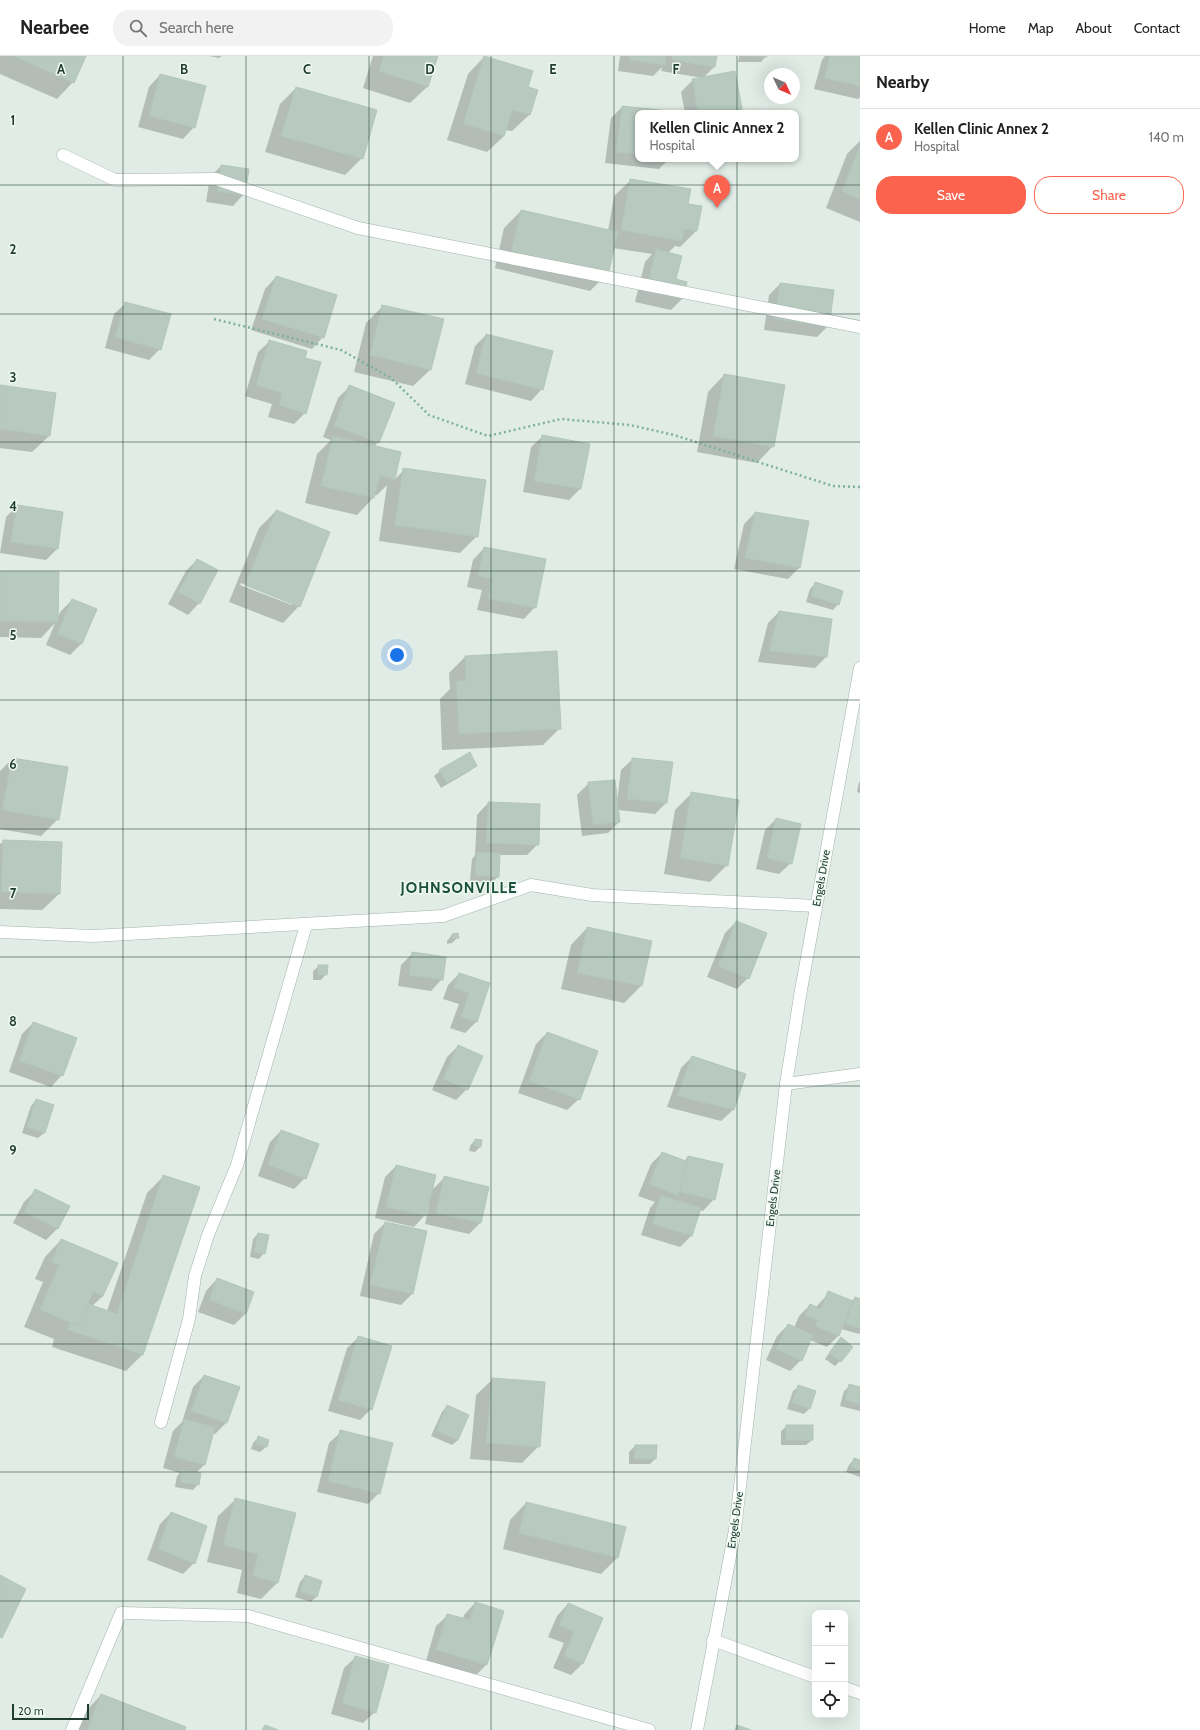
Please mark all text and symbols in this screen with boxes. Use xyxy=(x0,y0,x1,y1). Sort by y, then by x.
search box xyxy=(113,10,393,46)
text: Nearbee xyxy=(20,16,89,39)
icon: search xyxy=(127,17,149,39)
text: Search here xyxy=(159,19,234,37)
text: Home xyxy=(969,19,1006,37)
text: Map xyxy=(1028,19,1053,37)
text: About xyxy=(1075,19,1112,37)
text: Contact xyxy=(1134,19,1180,37)
text: A xyxy=(57,61,66,77)
text: B xyxy=(180,61,188,77)
text: C xyxy=(303,61,311,77)
text: D xyxy=(425,61,435,77)
text: E xyxy=(549,61,557,77)
text: F xyxy=(673,61,680,77)
north arrow xyxy=(764,68,800,104)
text: Nearby xyxy=(876,72,929,92)
popup xyxy=(635,110,799,162)
text: 1 xyxy=(11,112,15,128)
text: Kellen Clinic Annex 2 xyxy=(650,119,784,137)
text: Kellen Clinic Annex 2 xyxy=(914,120,1049,138)
text: A xyxy=(885,129,893,145)
text: 140 m xyxy=(1149,129,1184,145)
text: Hospital xyxy=(650,137,695,153)
text: Hospital xyxy=(914,138,959,154)
pin: A xyxy=(704,175,730,208)
button: Save xyxy=(876,176,1026,214)
button: Share xyxy=(1034,176,1184,214)
text: 2 xyxy=(10,241,17,257)
text: 3 xyxy=(9,369,17,385)
text: 4 xyxy=(9,498,17,514)
text: 5 xyxy=(10,627,17,643)
your location xyxy=(387,645,407,665)
text: 6 xyxy=(9,756,17,772)
street label: Engels Drive xyxy=(809,848,833,908)
district label: JOHNSONVILLE xyxy=(400,879,517,897)
text: 7 xyxy=(10,885,17,901)
text: 8 xyxy=(9,1013,17,1029)
text: 9 xyxy=(9,1142,17,1158)
street label: Engels Drive xyxy=(763,1168,783,1227)
street label: Engels Drive xyxy=(724,1490,746,1549)
map controls xyxy=(812,1610,848,1718)
button: + xyxy=(812,1610,848,1646)
button: − xyxy=(812,1646,848,1682)
button: locate xyxy=(812,1682,848,1718)
scale bar xyxy=(12,1702,89,1721)
text: 20 m xyxy=(18,1704,44,1718)

